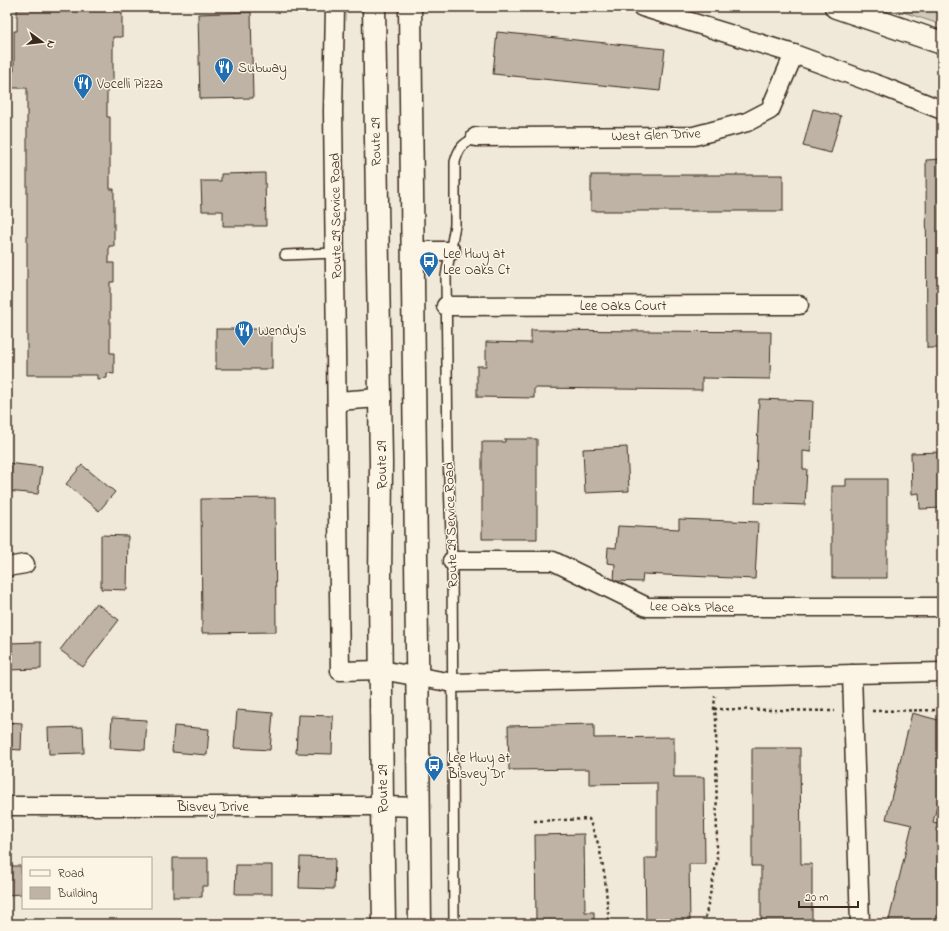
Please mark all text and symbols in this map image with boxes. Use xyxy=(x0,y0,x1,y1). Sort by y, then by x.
north arrow xyxy=(22,22,62,62)
text: N xyxy=(42,39,59,50)
restaurant icon: Subway xyxy=(213,56,235,84)
place label: Subway xyxy=(238,58,287,80)
restaurant icon: Vocelli Pizza xyxy=(72,72,94,100)
place label: Vocelli Pizza xyxy=(96,74,163,95)
street label: Route 29 xyxy=(366,117,387,166)
street label: West Glen Drive xyxy=(611,123,702,148)
street label: Route 29 Service Road xyxy=(325,153,348,279)
place label: Lee Hwy at Lee Oaks Ct xyxy=(443,244,510,281)
bus stop icon: Lee Hwy at Lee Oaks Ct xyxy=(418,250,440,278)
street label: Lee Oaks Court xyxy=(580,296,667,317)
restaurant icon: Wendy's xyxy=(233,319,255,347)
place label: Wendy's xyxy=(258,321,306,343)
street label: Route 29 xyxy=(372,440,393,489)
street label: Route 29 Service Road xyxy=(439,461,464,588)
street label: Lee Oaks Place xyxy=(650,596,735,619)
place label: Lee Hwy at Bisvey Dr xyxy=(447,748,510,786)
bus stop icon: Lee Hwy at Bisvey Dr xyxy=(423,754,445,782)
street label: Route 29 xyxy=(373,764,394,813)
street label: Bisvey Drive xyxy=(176,797,250,819)
legend xyxy=(22,857,152,909)
text: Road xyxy=(58,865,84,883)
scale bar xyxy=(799,883,858,909)
text: Building xyxy=(57,885,97,904)
text: 20 m xyxy=(805,889,828,907)

